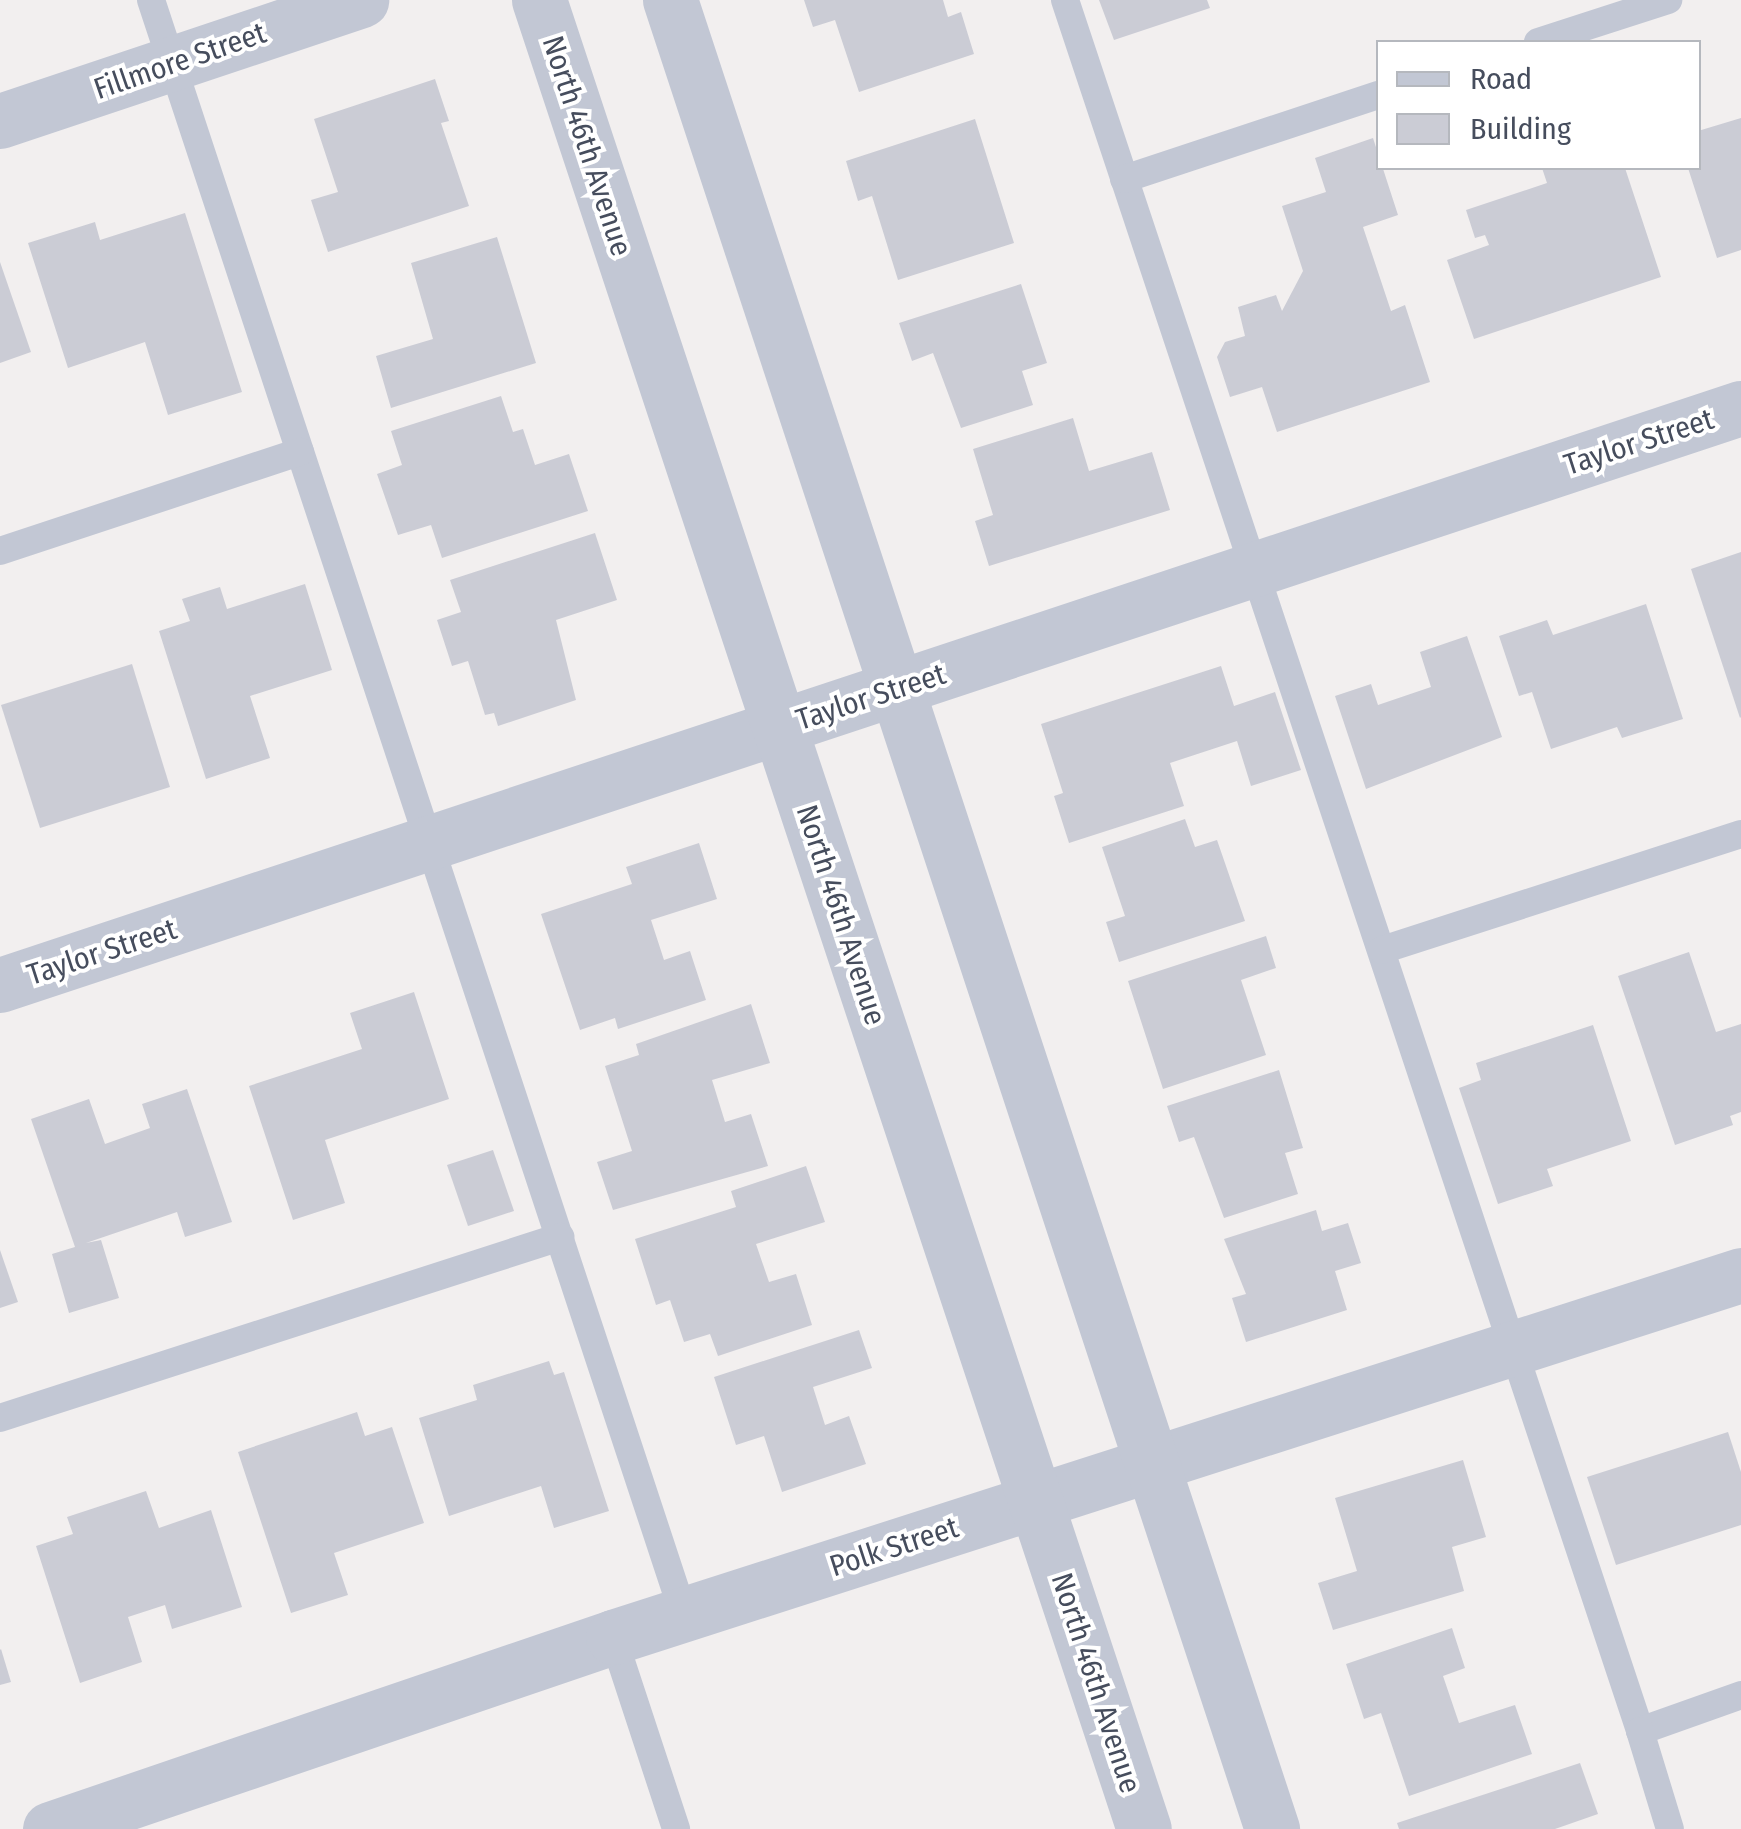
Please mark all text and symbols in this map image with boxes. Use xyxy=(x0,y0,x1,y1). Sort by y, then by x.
street label: Fillmore Street xyxy=(89,15,271,107)
street label: North 46th Avenue xyxy=(534,31,640,261)
legend xyxy=(1376,40,1701,170)
text: Road xyxy=(1470,61,1532,97)
text: Building xyxy=(1470,111,1571,147)
street label: Taylor Street xyxy=(1560,401,1718,483)
street label: Taylor Street xyxy=(792,656,950,738)
street label: North 46th Avenue xyxy=(788,800,894,1030)
street label: Taylor Street xyxy=(23,911,181,993)
street label: Polk Street xyxy=(825,1509,963,1585)
street label: North 46th Avenue xyxy=(1043,1568,1149,1798)

